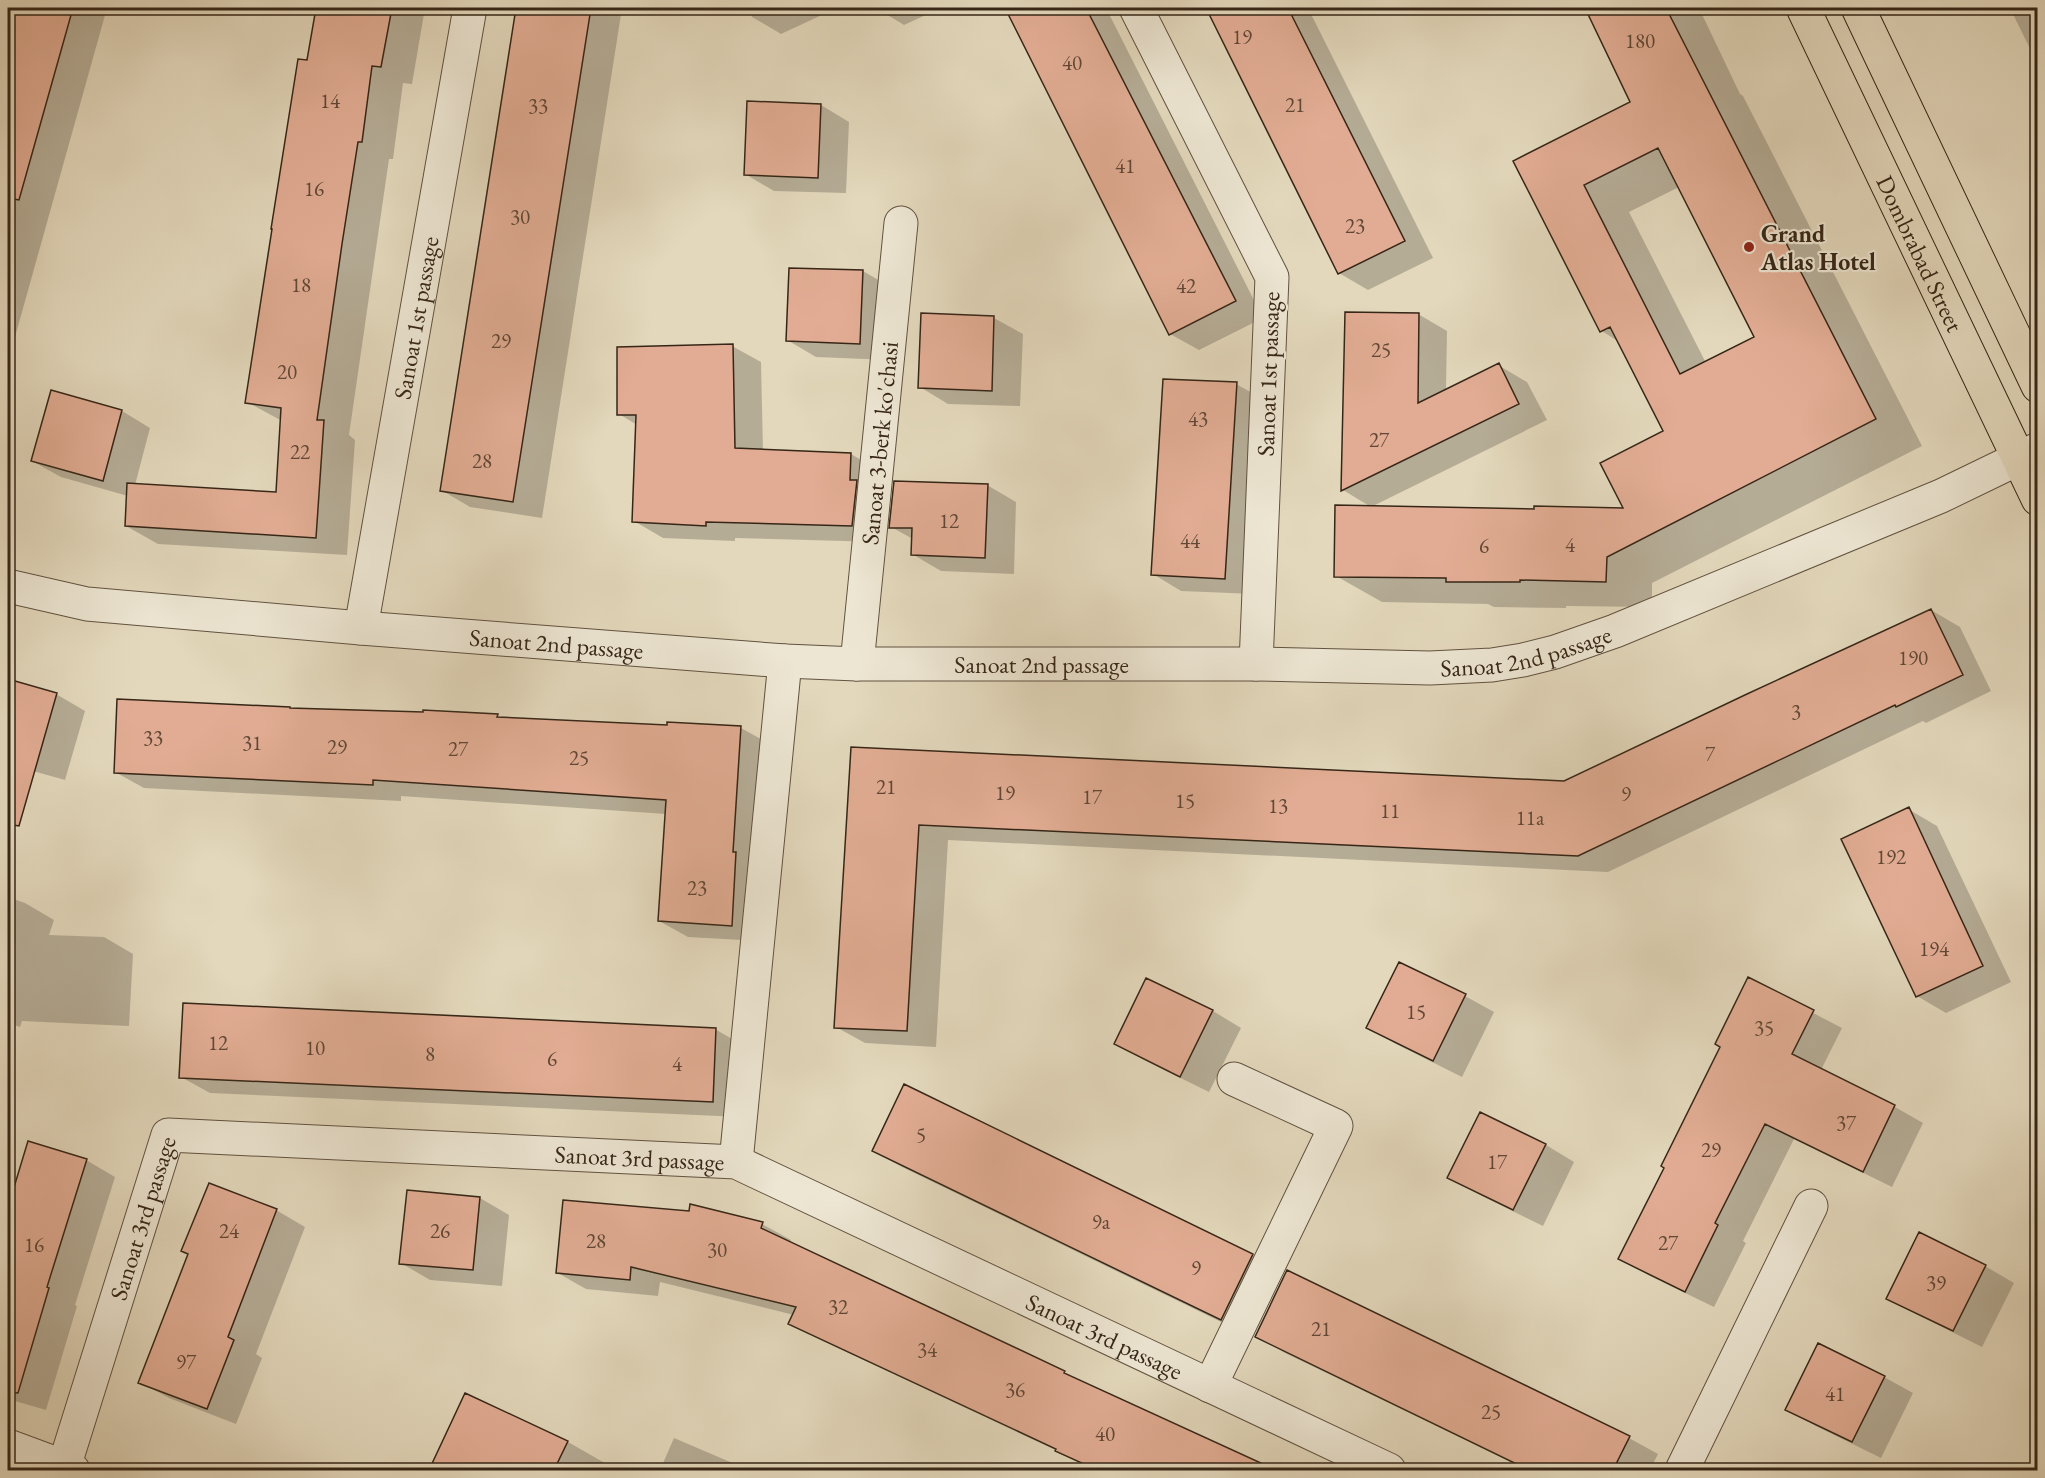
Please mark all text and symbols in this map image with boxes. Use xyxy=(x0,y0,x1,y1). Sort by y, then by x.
house number: 19 xyxy=(1232,23,1252,50)
house number: 180 xyxy=(1625,27,1655,54)
house number: 40 xyxy=(1062,49,1082,76)
house number: 14 xyxy=(320,87,341,114)
house number: 21 xyxy=(1285,91,1305,118)
house number: 33 xyxy=(528,92,548,119)
house number: 41 xyxy=(1115,152,1135,179)
street label: Dombrabad Street xyxy=(1870,170,1971,337)
house number: 16 xyxy=(304,175,324,202)
house number: 30 xyxy=(510,203,530,230)
house number: 23 xyxy=(1345,212,1365,239)
place label: Grand Atlas Hotel xyxy=(1760,218,1876,277)
street label: Sanoat 1st passage xyxy=(386,234,445,402)
marker: Grand Atlas Hotel xyxy=(1742,240,1756,254)
house number: 18 xyxy=(291,271,311,298)
house number: 42 xyxy=(1176,272,1196,299)
street label: Sanoat 1st passage xyxy=(1250,291,1286,457)
house number: 29 xyxy=(491,327,511,354)
house number: 25 xyxy=(1371,336,1391,363)
street label: Sanoat 3-berk ko'chasi xyxy=(853,340,905,546)
house number: 20 xyxy=(277,358,297,385)
house number: 43 xyxy=(1188,405,1208,432)
house number: 27 xyxy=(1369,426,1390,453)
house number: 22 xyxy=(290,438,310,465)
house number: 28 xyxy=(472,447,492,474)
house number: 12 xyxy=(939,507,959,534)
house number: 44 xyxy=(1180,527,1201,554)
house number: 4 xyxy=(1565,531,1576,558)
house number: 6 xyxy=(1479,532,1489,559)
street label: Sanoat 2nd passage xyxy=(1440,618,1615,683)
street label: Sanoat 2nd passage xyxy=(468,621,645,665)
house number: 190 xyxy=(1898,644,1928,671)
street label: Sanoat 2nd passage xyxy=(954,649,1129,680)
house number: 3 xyxy=(1791,698,1801,725)
house number: 33 xyxy=(143,724,163,751)
house number: 31 xyxy=(242,729,262,756)
house number: 29 xyxy=(327,733,347,760)
house number: 27 xyxy=(448,735,469,762)
house number: 7 xyxy=(1705,740,1716,767)
house number: 25 xyxy=(569,744,589,771)
house number: 21 xyxy=(876,773,896,800)
house number: 19 xyxy=(995,779,1015,806)
house number: 9 xyxy=(1621,780,1631,807)
house number: 17 xyxy=(1082,783,1103,810)
house number: 15 xyxy=(1175,787,1195,814)
house number: 13 xyxy=(1268,792,1288,819)
house number: 11 xyxy=(1380,797,1400,824)
house number: 11а xyxy=(1516,804,1545,831)
house number: 192 xyxy=(1876,843,1906,870)
house number: 23 xyxy=(687,874,707,901)
house number: 194 xyxy=(1919,935,1950,962)
house number: 15 xyxy=(1406,998,1426,1025)
house number: 35 xyxy=(1754,1014,1774,1041)
house number: 12 xyxy=(208,1029,228,1056)
house number: 10 xyxy=(305,1034,325,1061)
house number: 8 xyxy=(425,1040,435,1067)
house number: 6 xyxy=(547,1045,557,1072)
house number: 4 xyxy=(672,1050,683,1077)
house number: 37 xyxy=(1836,1109,1857,1136)
house number: 5 xyxy=(916,1121,926,1148)
street label: Sanoat 3rd passage xyxy=(102,1132,182,1304)
house number: 29 xyxy=(1701,1136,1721,1163)
street label: Sanoat 3rd passage xyxy=(554,1138,725,1177)
house number: 17 xyxy=(1487,1148,1508,1175)
house number: 9а xyxy=(1092,1208,1111,1235)
house number: 24 xyxy=(219,1217,240,1244)
house number: 26 xyxy=(430,1217,450,1244)
house number: 28 xyxy=(586,1227,606,1254)
house number: 27 xyxy=(1658,1229,1679,1256)
house number: 16 xyxy=(24,1231,44,1258)
house number: 30 xyxy=(707,1236,727,1263)
house number: 9 xyxy=(1191,1254,1201,1281)
house number: 39 xyxy=(1926,1269,1946,1296)
street label: Sanoat 3rd passage xyxy=(1021,1286,1188,1386)
house number: 32 xyxy=(828,1293,848,1320)
house number: 21 xyxy=(1311,1315,1331,1342)
house number: 34 xyxy=(917,1336,938,1363)
house number: 97 xyxy=(176,1348,197,1375)
house number: 36 xyxy=(1005,1376,1025,1403)
house number: 41 xyxy=(1825,1380,1845,1407)
house number: 25 xyxy=(1481,1398,1501,1425)
house number: 40 xyxy=(1095,1420,1115,1447)

